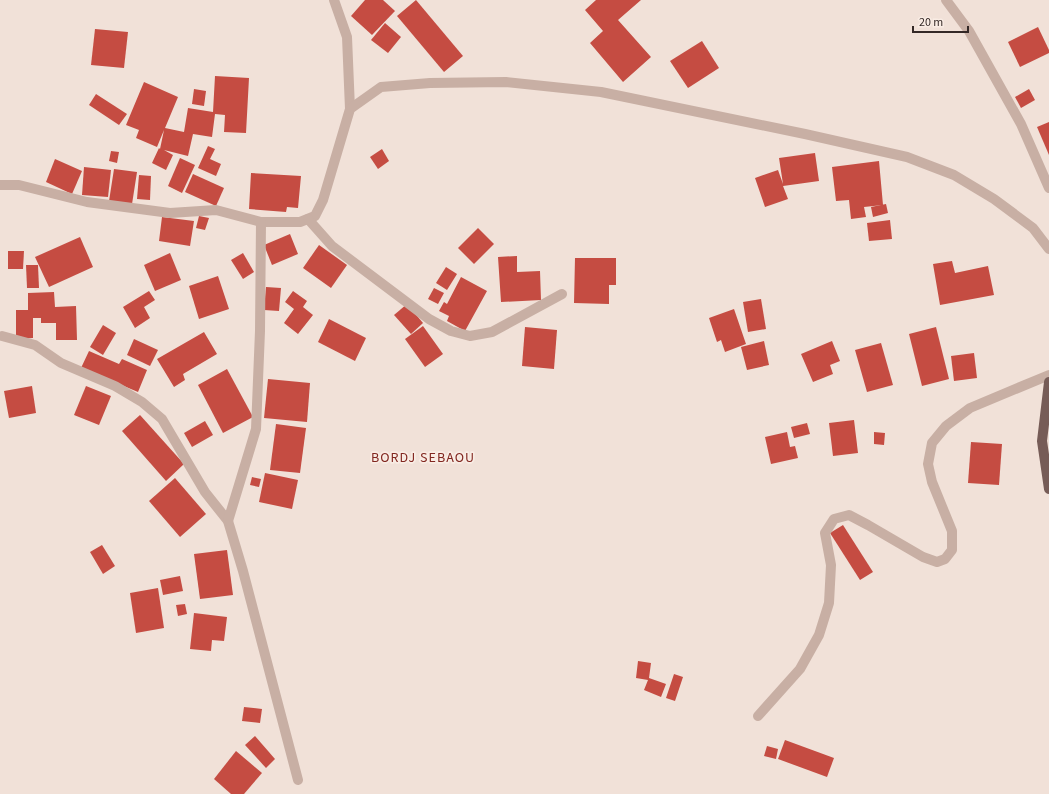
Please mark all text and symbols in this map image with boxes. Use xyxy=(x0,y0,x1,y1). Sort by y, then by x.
scale bar xyxy=(913,8,968,34)
text: 20 m xyxy=(919,14,943,31)
district label: BORDJ SEBAOU xyxy=(371,448,475,468)

